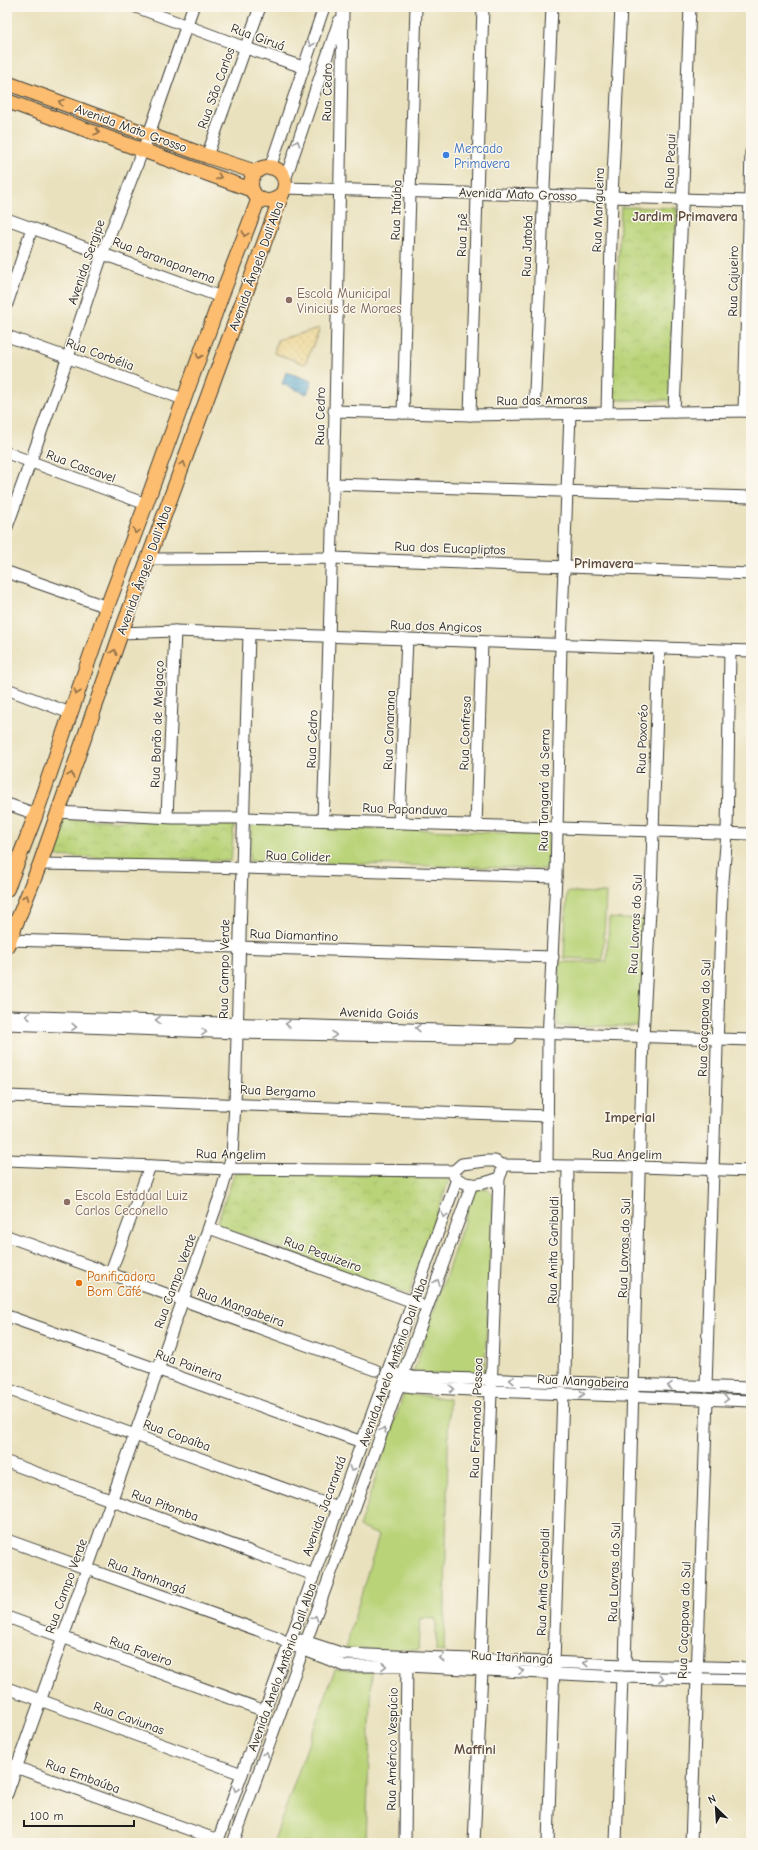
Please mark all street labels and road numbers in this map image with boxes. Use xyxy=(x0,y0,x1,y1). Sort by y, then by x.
street label: Rua Giruá xyxy=(229,20,287,54)
street label: Rua São Carlos xyxy=(194,45,238,131)
street label: Rua Cedro xyxy=(319,62,335,121)
street label: Avenida Mato Grosso xyxy=(73,101,189,155)
street label: Rua Pequi xyxy=(662,133,678,189)
street label: Rua Mangueira xyxy=(589,167,607,253)
street label: Rua Itaúba xyxy=(387,179,405,241)
street label: Avenida Mato Grosso xyxy=(459,184,577,204)
street label: Avenida Ângelo Dall'Alba xyxy=(225,199,286,333)
street label: Rua Ipê xyxy=(454,212,470,257)
street label: Rua Jatobá xyxy=(518,215,536,277)
street label: Avenida Sergipe xyxy=(64,217,108,307)
street label: Rua Paranapanema xyxy=(110,233,218,287)
street label: Rua Cajueiro xyxy=(725,245,741,317)
street label: Rua Corbélia xyxy=(64,335,136,373)
street label: Rua Cedro xyxy=(312,386,328,445)
street label: Rua das Amoras xyxy=(496,392,588,408)
street label: Rua Cascavel xyxy=(44,446,118,486)
street label: Avenida Ângelo Dall'Alba xyxy=(113,503,174,637)
street label: Rua dos Eucapliptos xyxy=(394,539,506,557)
street label: Rua dos Angicos xyxy=(390,617,482,635)
street label: Rua Barão de Melgaço xyxy=(147,660,167,788)
street label: Rua Canarana xyxy=(380,690,398,770)
street label: Rua Confresa xyxy=(456,695,474,771)
street label: Rua Poxoréo xyxy=(633,704,651,774)
street label: Rua Cedro xyxy=(303,709,321,769)
street label: Rua Tangará da Serra xyxy=(535,729,553,851)
street label: Rua Papanduva xyxy=(362,800,448,818)
street label: Rua Colider xyxy=(265,847,331,865)
street label: Rua Lavras do Sul xyxy=(625,874,645,974)
street label: Rua Campo Verde xyxy=(216,918,232,1019)
street label: Rua Diamantino xyxy=(249,926,339,944)
street label: Rua Caçapava do Sul xyxy=(694,959,714,1077)
street label: Avenida Goiás xyxy=(339,1004,419,1022)
street label: Rua Bergamo xyxy=(240,1082,316,1100)
street label: Rua Angelim xyxy=(196,1146,266,1162)
street label: Rua Angelim xyxy=(592,1146,662,1162)
street label: Rua Anita Garibaldi xyxy=(545,1196,561,1304)
street label: Rua Lavras do Sul xyxy=(615,1198,633,1298)
street label: Rua Campo Verde xyxy=(151,1231,199,1330)
street label: Rua Pequizeiro xyxy=(282,1233,364,1275)
street label: Avenida Anelo Antônio Dall Alba xyxy=(356,1276,430,1448)
street label: Rua Mangabeira xyxy=(195,1284,287,1330)
street label: Rua Paineira xyxy=(153,1346,225,1384)
street label: Rua Fernando Pessoa xyxy=(466,1357,486,1479)
street label: Rua Mangabeira xyxy=(537,1371,629,1391)
street label: Rua Copaíba xyxy=(141,1416,213,1454)
street label: Avenida Jacarandá xyxy=(299,1454,349,1558)
street label: Rua Pitomba xyxy=(129,1486,201,1524)
street label: Rua Lavras do Sul xyxy=(605,1522,623,1622)
street label: Rua Anita Garibaldi xyxy=(534,1528,552,1636)
street label: Rua Campo Verde xyxy=(42,1536,90,1635)
street label: Rua Itanhangá xyxy=(106,1555,188,1597)
street label: Rua Caçapava do Sul xyxy=(674,1561,694,1679)
street label: Avenida Anelo Antônio Dall Alba xyxy=(245,1581,319,1753)
street label: Rua Faveiro xyxy=(108,1633,174,1669)
street label: Rua Itanhangá xyxy=(471,1647,553,1667)
street label: Rua Américo Vespúcio xyxy=(383,1687,401,1811)
street label: Rua Caviunas xyxy=(91,1698,167,1738)
street label: Rua Embaúba xyxy=(44,1756,122,1796)

